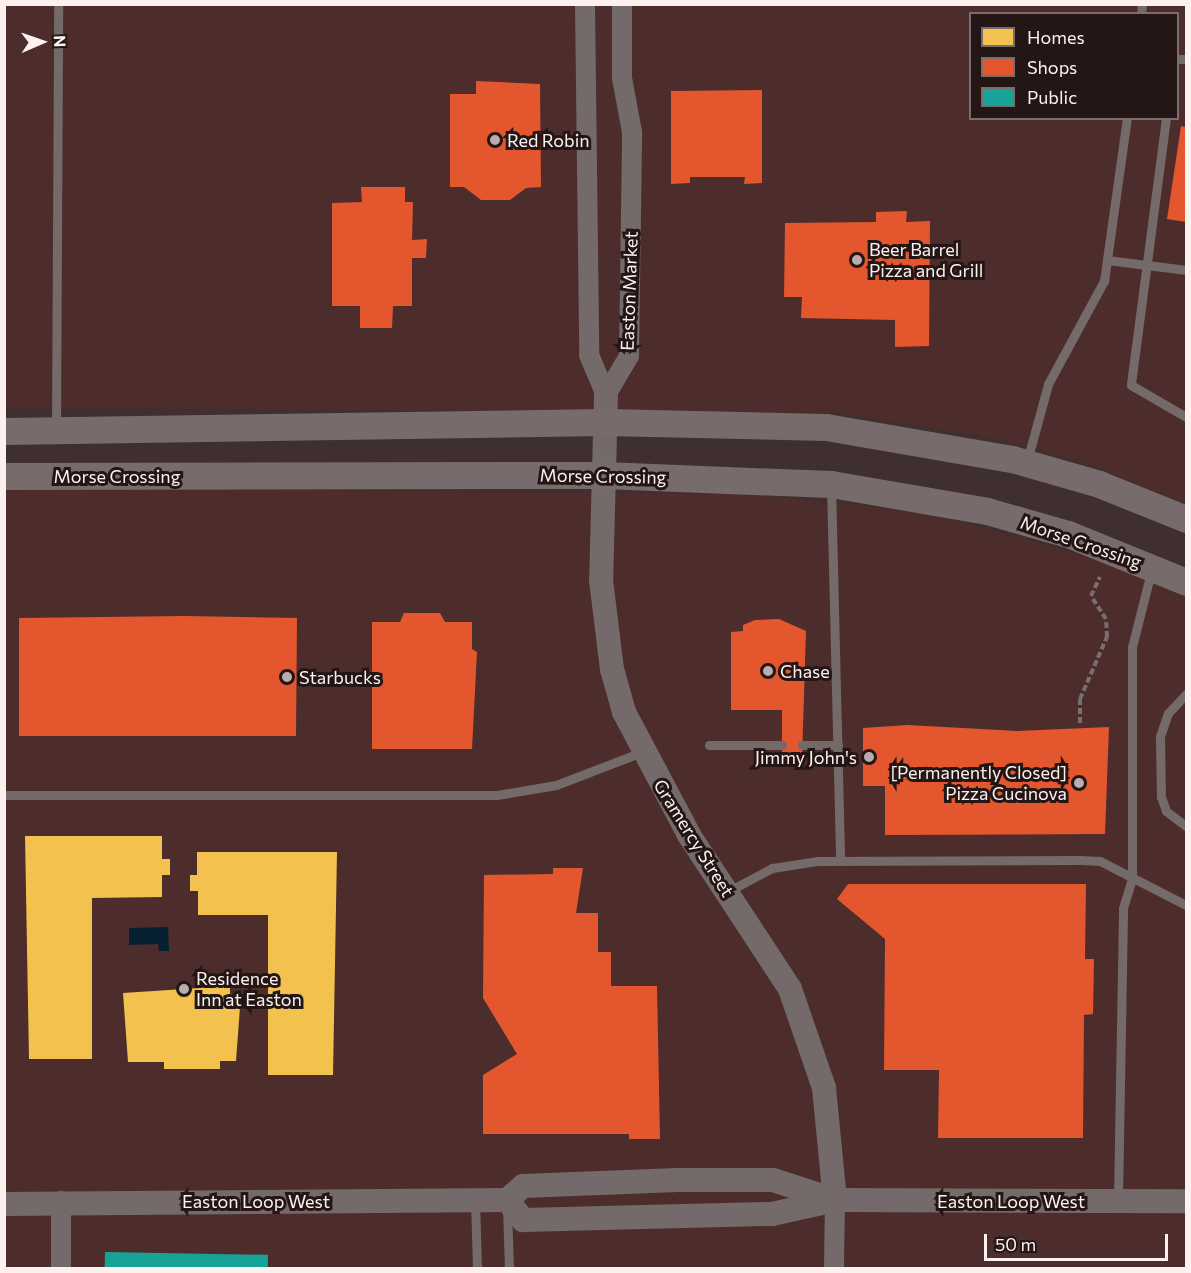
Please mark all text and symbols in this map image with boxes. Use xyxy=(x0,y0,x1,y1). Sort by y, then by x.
north arrow xyxy=(12,12,72,72)
legend xyxy=(969,12,1179,120)
text: Homes xyxy=(1027,26,1085,48)
text: N xyxy=(51,35,70,48)
text: Shops xyxy=(1027,56,1077,78)
text: Public xyxy=(1027,86,1077,108)
place label: Red Robin xyxy=(507,129,590,151)
marker: Red Robin xyxy=(488,133,502,147)
street label: Easton Market xyxy=(616,231,642,351)
place label: Beer Barrel Pizza and Grill xyxy=(869,239,983,282)
marker: Beer Barrel Pizza and Grill xyxy=(850,253,864,267)
street label: Morse Crossing xyxy=(539,464,667,488)
street label: Morse Crossing xyxy=(54,465,180,487)
street label: Morse Crossing xyxy=(1018,511,1144,573)
place label: Chase xyxy=(780,660,830,682)
marker: Chase xyxy=(761,664,775,678)
place label: Starbucks xyxy=(299,666,381,688)
marker: Starbucks xyxy=(280,670,294,684)
place label: Jimmy John's xyxy=(755,746,857,768)
marker: Jimmy John's xyxy=(862,750,876,764)
place label: [Permanently Closed] Pizza Cucinova xyxy=(890,762,1067,804)
street label: Gramercy Street xyxy=(649,775,739,901)
marker: [Permanently Closed] Pizza Cucinova xyxy=(1072,776,1086,790)
place label: Residence Inn at Easton xyxy=(196,968,302,1010)
marker: Residence Inn at Easton xyxy=(177,982,191,996)
street label: Easton Loop West xyxy=(182,1190,330,1212)
street label: Easton Loop West xyxy=(937,1190,1085,1212)
scale bar xyxy=(987,1222,1172,1260)
text: 50 m xyxy=(995,1233,1036,1255)

